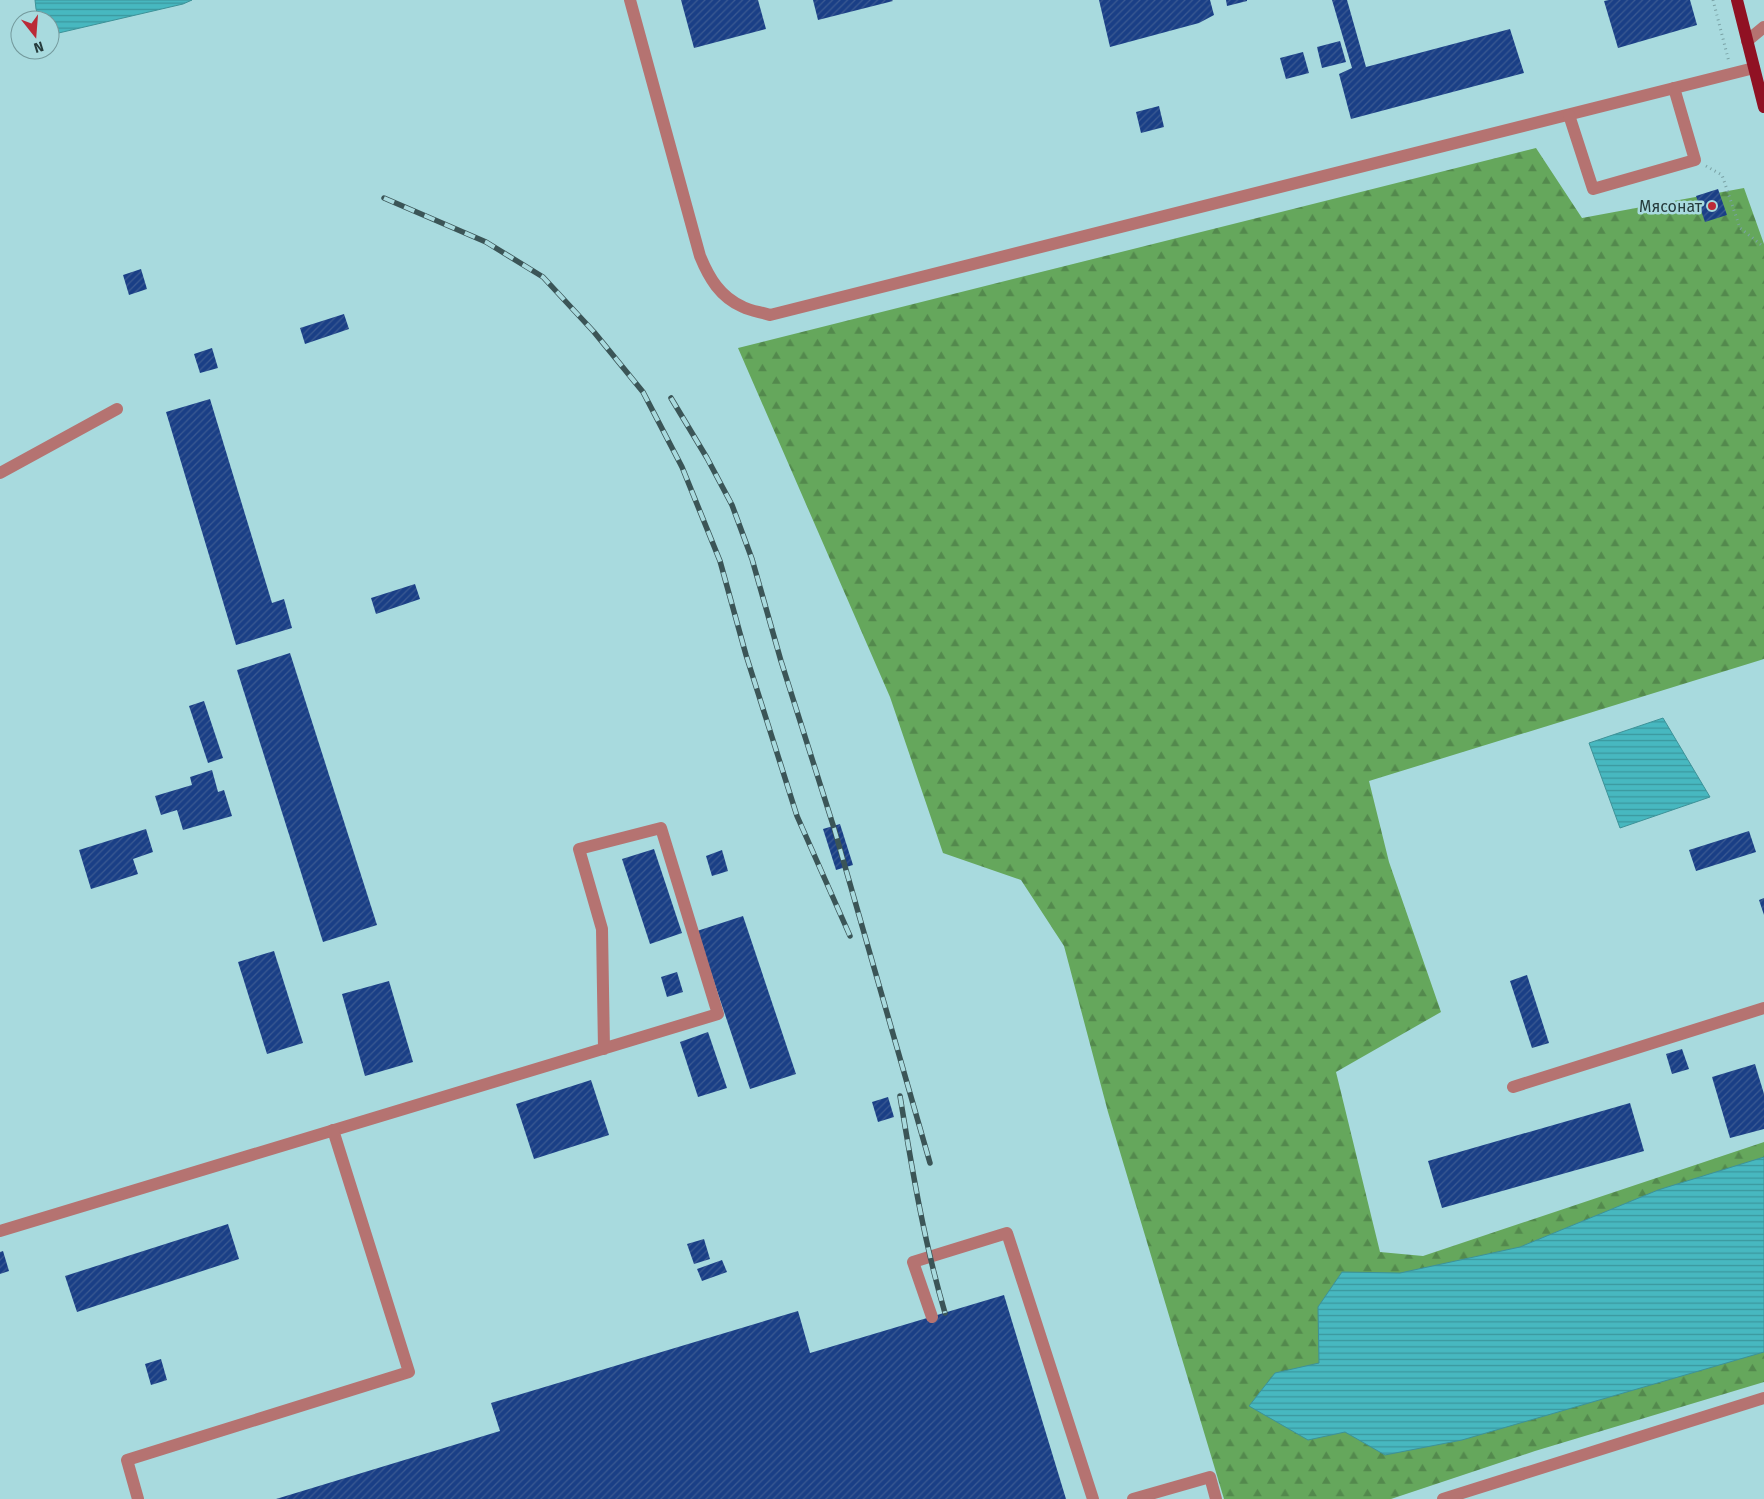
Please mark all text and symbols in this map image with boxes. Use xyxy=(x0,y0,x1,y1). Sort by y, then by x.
north arrow xyxy=(10,10,60,60)
text: N xyxy=(32,37,46,56)
place label: Мясонат xyxy=(1639,197,1703,216)
marker: Мясонат xyxy=(1706,200,1718,212)

